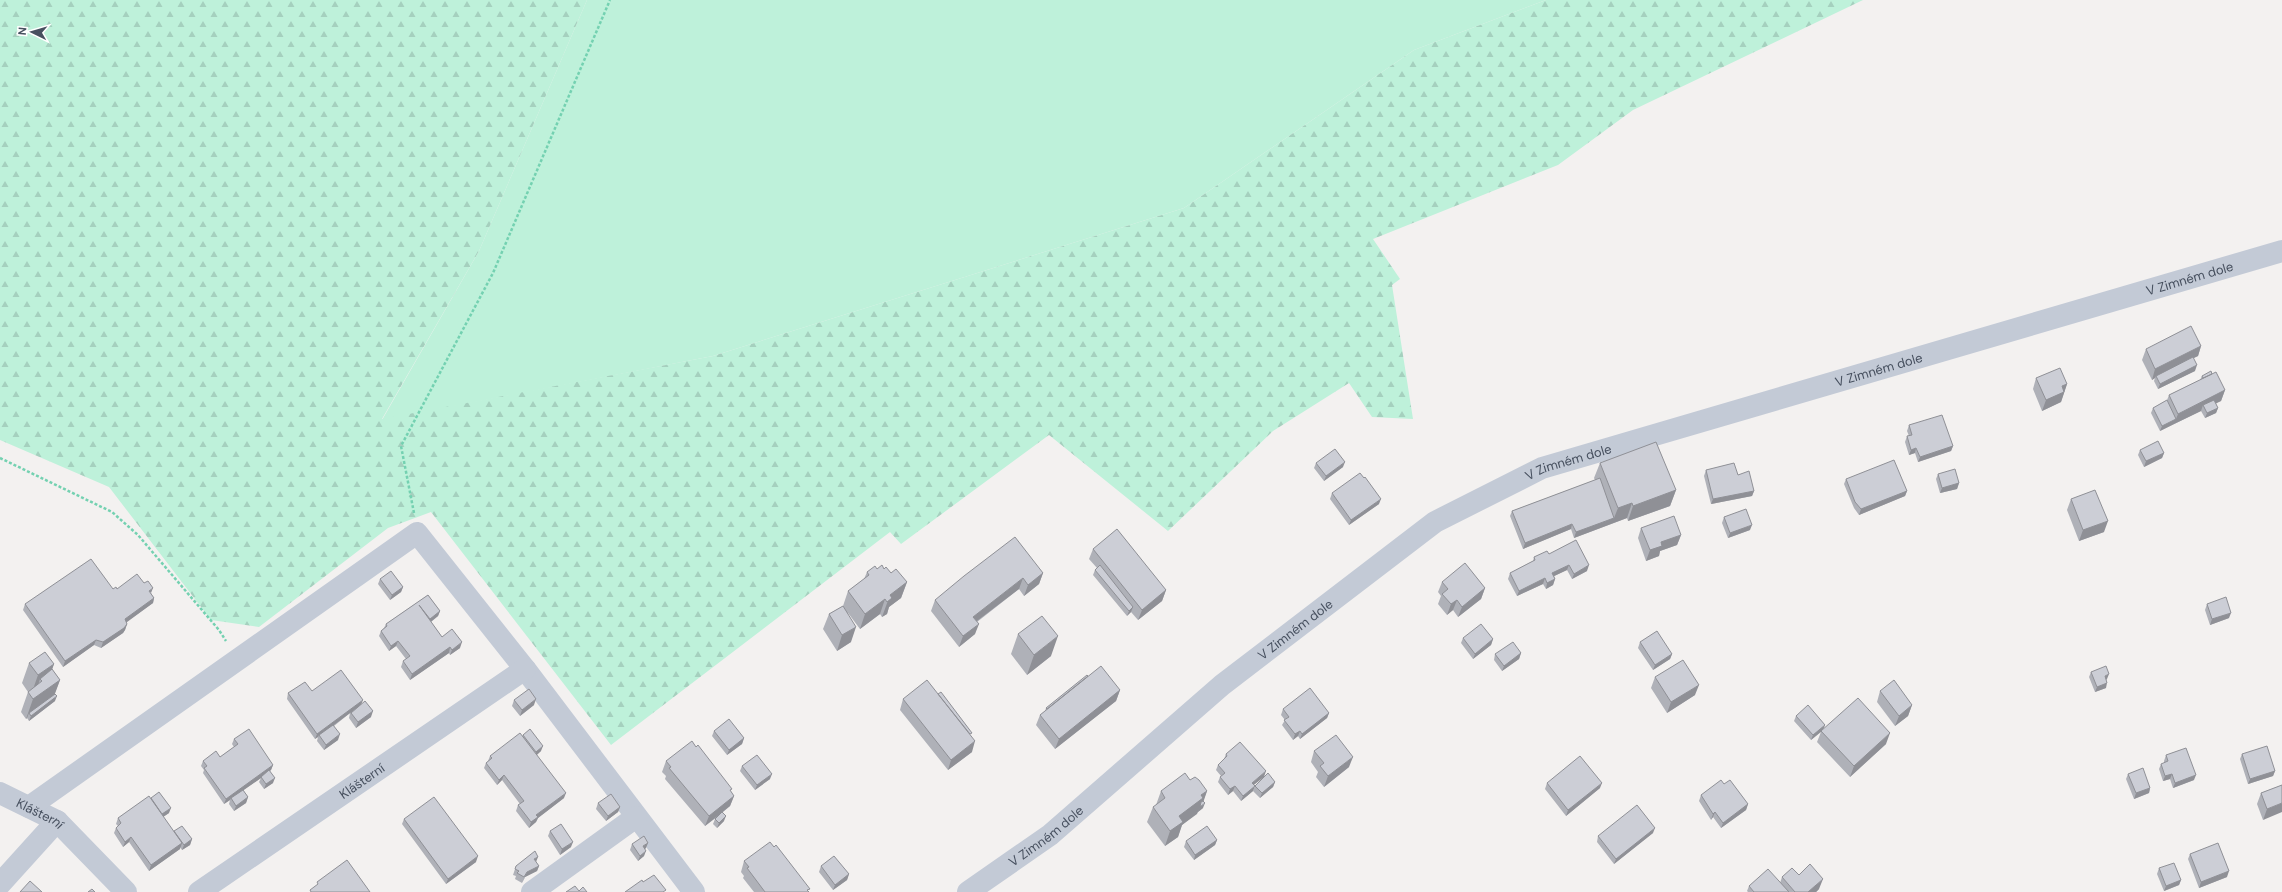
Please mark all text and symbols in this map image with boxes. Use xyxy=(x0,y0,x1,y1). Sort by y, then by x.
north arrow xyxy=(12,12,52,52)
text: N xyxy=(15,27,29,36)
street label: V Zimném dole xyxy=(2144,258,2235,299)
street label: V Zimném dole xyxy=(1833,349,1924,391)
street label: V Zimném dole xyxy=(1522,440,1613,484)
street label: V Zimném dole xyxy=(1254,595,1336,664)
street label: Klášterní xyxy=(336,760,388,803)
street label: Klášterní xyxy=(13,794,68,832)
street label: V Zimném dole xyxy=(1005,802,1087,870)

